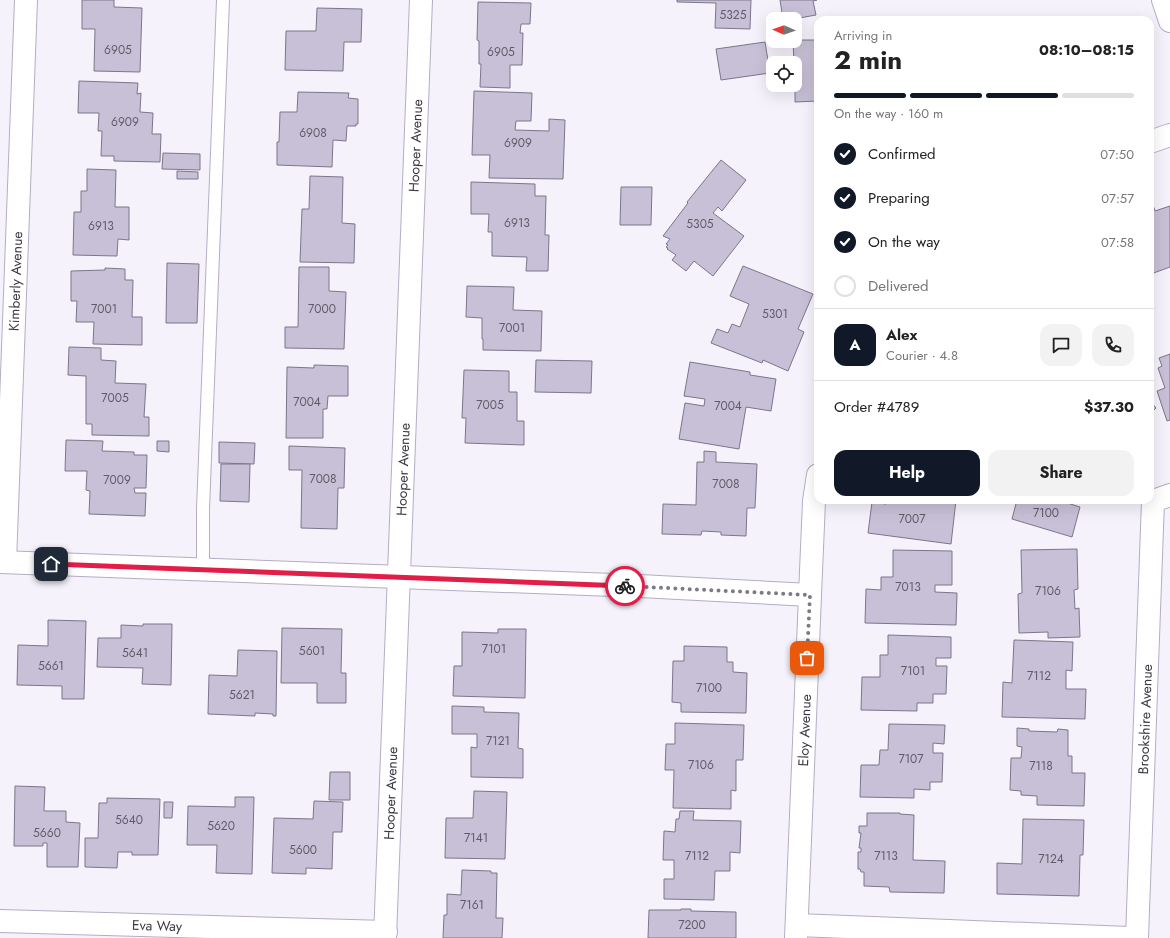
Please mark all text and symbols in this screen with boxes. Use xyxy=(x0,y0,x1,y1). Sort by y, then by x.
house number: 5325 xyxy=(720,6,747,24)
north arrow xyxy=(766,12,802,48)
map controls xyxy=(766,12,802,92)
text: Arriving in xyxy=(834,26,892,45)
text: 08:10–08:15 xyxy=(1039,39,1134,61)
house number: 6905 xyxy=(104,41,132,59)
text: 2 min xyxy=(834,41,902,79)
house number: 6905 xyxy=(487,43,515,61)
button: locate xyxy=(766,56,802,92)
street label: Hooper Avenue xyxy=(404,99,427,193)
text: On the way · 160 m xyxy=(834,104,943,123)
house number: 6909 xyxy=(111,113,139,131)
house number: 6908 xyxy=(299,124,327,142)
house number: 6909 xyxy=(504,134,532,152)
icon: check xyxy=(834,143,856,165)
text: Confirmed xyxy=(868,143,936,165)
text: 07:50 xyxy=(1100,145,1134,164)
icon: check xyxy=(834,187,856,209)
text: Preparing xyxy=(868,187,930,209)
text: 07:57 xyxy=(1101,189,1134,208)
house number: 6913 xyxy=(504,214,530,232)
house number: 5305 xyxy=(686,215,714,233)
house number: 6913 xyxy=(88,217,114,235)
street label: Kimberly Avenue xyxy=(4,231,27,331)
icon: check xyxy=(834,231,856,253)
text: On the way xyxy=(868,231,940,253)
text: 07:58 xyxy=(1101,233,1134,252)
text: Delivered xyxy=(868,275,929,297)
house number: 7001 xyxy=(91,300,117,318)
house number: 7000 xyxy=(308,300,336,318)
house number: 5301 xyxy=(762,305,788,323)
house number: 7001 xyxy=(499,319,525,337)
text: Alex xyxy=(886,324,917,346)
button: chat xyxy=(1040,324,1082,366)
button: phone xyxy=(1092,324,1134,366)
text: A xyxy=(849,334,861,356)
text: Courier · 4.8 xyxy=(886,346,958,365)
house number: 7005 xyxy=(101,389,129,407)
house number: 7004 xyxy=(293,393,321,411)
house number: 7005 xyxy=(476,396,504,414)
text: Order #4789 xyxy=(834,396,919,418)
text: $37.30 xyxy=(1084,396,1134,418)
house number: 7004 xyxy=(714,397,742,415)
street label: Hooper Avenue xyxy=(391,422,415,516)
button: Help xyxy=(834,450,980,496)
button: Share xyxy=(988,450,1134,496)
house number: 7008 xyxy=(309,470,337,488)
house number: 7009 xyxy=(103,471,131,489)
house number: 7008 xyxy=(712,475,740,493)
house number: 7100 xyxy=(1033,504,1059,522)
house number: 7007 xyxy=(898,510,926,528)
pin xyxy=(34,547,68,581)
icon: home xyxy=(40,553,62,575)
courier xyxy=(605,566,645,606)
icon: bike xyxy=(614,575,636,597)
house number: 7013 xyxy=(895,578,921,596)
house number: 7106 xyxy=(1035,582,1061,600)
house number: 7101 xyxy=(482,640,506,658)
pin xyxy=(790,641,824,675)
house number: 5601 xyxy=(299,642,325,660)
house number: 5641 xyxy=(122,644,148,662)
icon: bag xyxy=(796,647,818,669)
house number: 5661 xyxy=(38,657,64,675)
house number: 7101 xyxy=(901,662,925,680)
street label: Brookshire Avenue xyxy=(1133,664,1157,775)
house number: 7112 xyxy=(1027,667,1051,685)
house number: 7100 xyxy=(696,679,722,697)
house number: 5621 xyxy=(229,686,255,704)
street label: Eloy Avenue xyxy=(793,694,816,767)
house number: 7121 xyxy=(486,732,510,750)
street label: Hooper Avenue xyxy=(379,746,402,840)
house number: 7107 xyxy=(898,750,924,768)
house number: 7106 xyxy=(688,756,714,774)
house number: 7118 xyxy=(1029,757,1053,775)
house number: 5640 xyxy=(115,811,143,829)
house number: 5620 xyxy=(207,817,235,835)
house number: 5660 xyxy=(33,824,61,842)
house number: 7141 xyxy=(464,829,488,847)
house number: 5600 xyxy=(289,841,317,859)
house number: 7112 xyxy=(685,847,709,865)
house number: 7113 xyxy=(874,847,898,865)
house number: 7124 xyxy=(1038,850,1064,868)
house number: 7161 xyxy=(460,896,484,914)
street label: Eva Way xyxy=(132,915,183,936)
house number: 7200 xyxy=(678,916,706,934)

